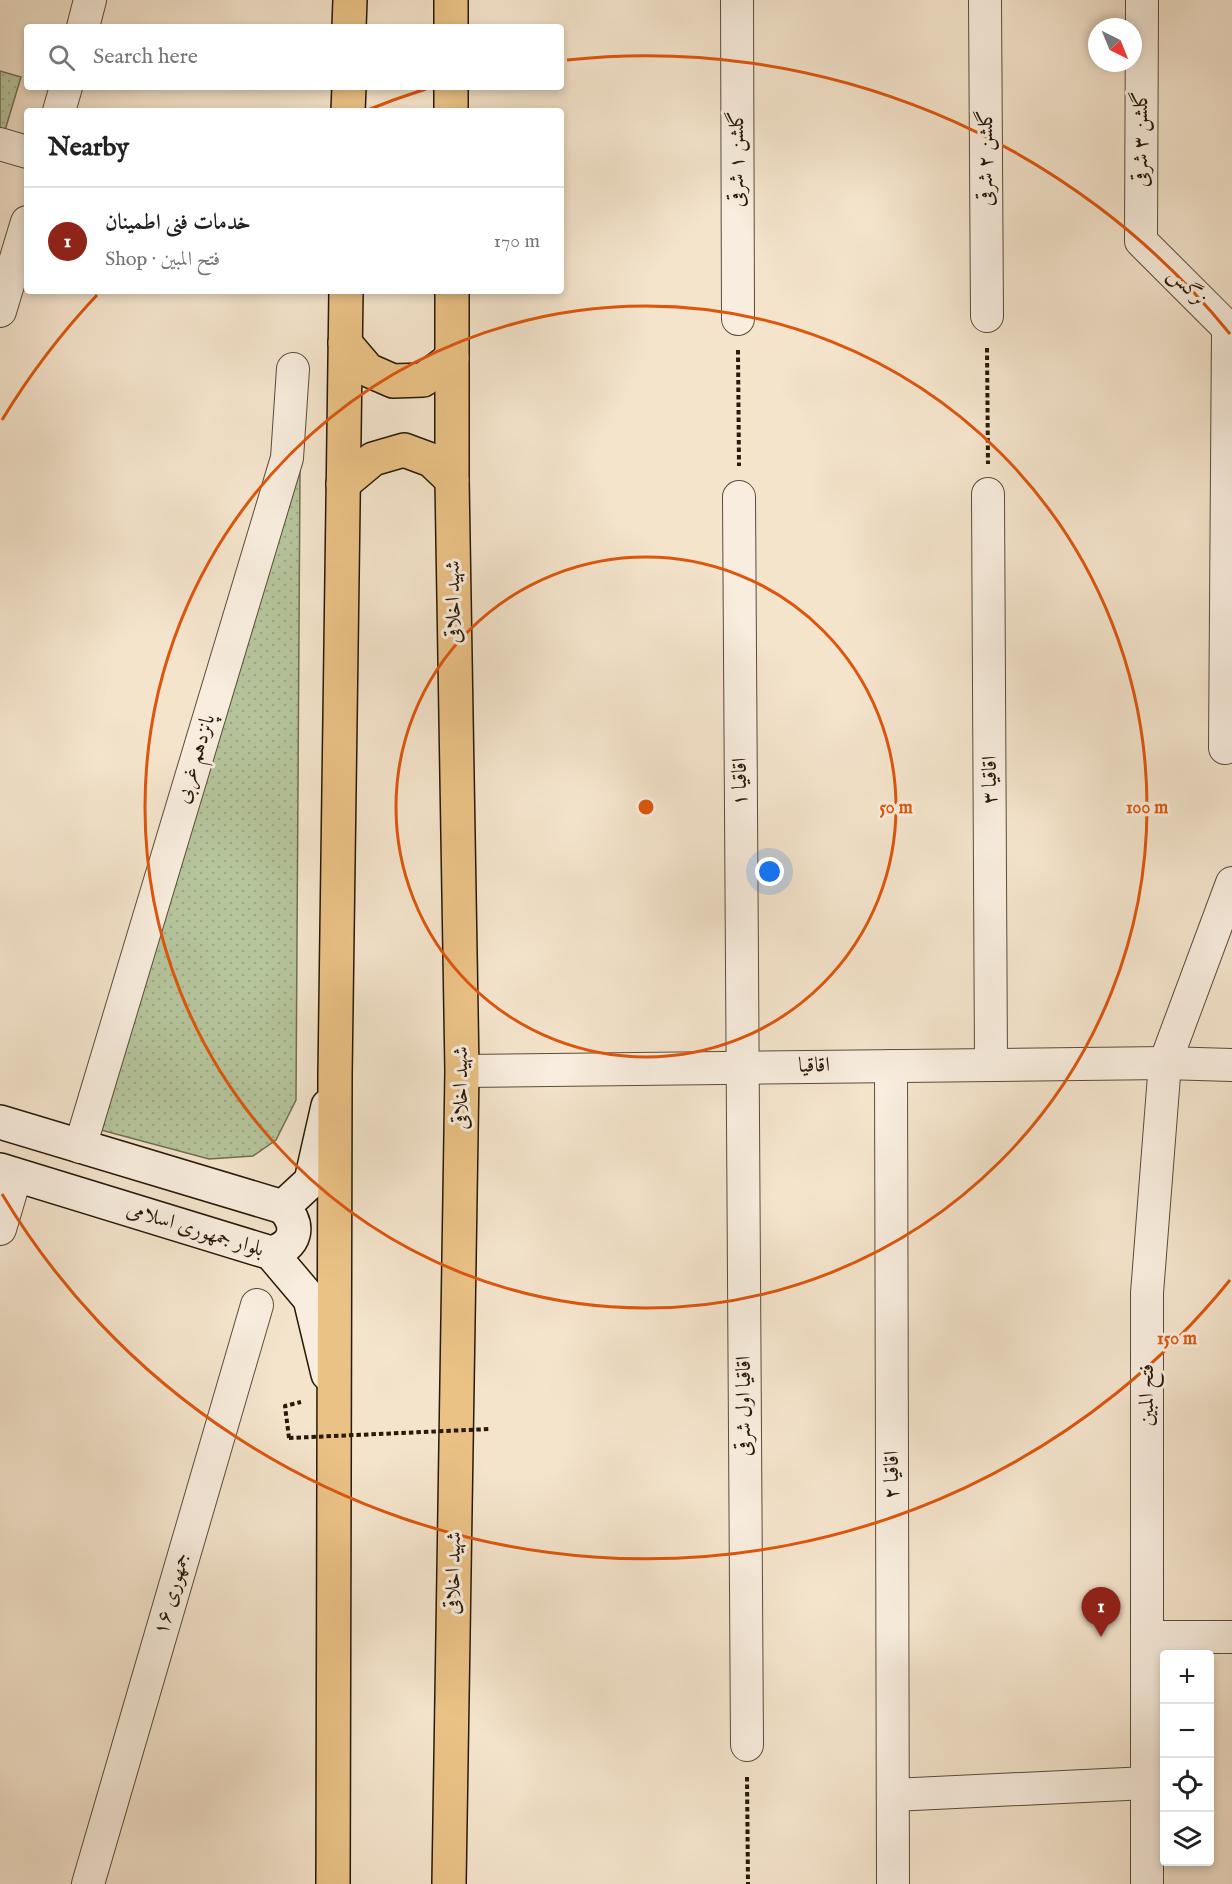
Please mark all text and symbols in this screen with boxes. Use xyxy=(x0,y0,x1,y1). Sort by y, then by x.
north arrow xyxy=(1088,18,1142,72)
search box xyxy=(24,24,564,90)
icon: search xyxy=(45,41,78,74)
text: Search here xyxy=(93,43,198,71)
street label: گلشن ۳ شرقی xyxy=(1127,91,1155,187)
street label: گلشن ۲ شرقی xyxy=(972,110,1000,206)
street label: گلشن ۱ شرقی xyxy=(723,111,751,207)
text: Nearby xyxy=(48,131,129,164)
text: خدمات فنی اطمینان xyxy=(105,209,251,237)
text: 1 xyxy=(64,229,71,254)
text: 170 m xyxy=(494,229,540,254)
text: Shop · فتح المبین xyxy=(105,247,220,272)
street label: نرگس xyxy=(1162,262,1212,312)
street label: شهید اخلاقی xyxy=(440,560,468,644)
street label: پانزدهم غربی xyxy=(170,710,227,808)
street label: اقاقیا ۳ xyxy=(977,756,1004,804)
street label: اقاقیا ۱ xyxy=(727,758,754,806)
centre of rings xyxy=(636,797,656,817)
text: 50 m xyxy=(879,797,913,820)
text: 100 m xyxy=(1126,797,1168,820)
your location xyxy=(755,857,784,886)
street label: شهید اخلاقی xyxy=(448,1046,475,1130)
street label: اقاقیا xyxy=(798,1052,830,1080)
street label: بلوار جمهوری اسلامی xyxy=(123,1196,267,1264)
text: 150 m xyxy=(1157,1328,1197,1351)
street label: اقاقیا اول شرقی xyxy=(731,1356,758,1456)
street label: فتح المبین xyxy=(1134,1364,1165,1426)
street label: اقاقیا ۲ xyxy=(879,1451,906,1499)
street label: شهید اخلاقی xyxy=(440,1531,468,1615)
street label: جمهوری ۱۶ xyxy=(147,1550,197,1638)
pin: 1 xyxy=(1082,1588,1120,1637)
map controls xyxy=(1160,1650,1214,1866)
button: + xyxy=(1160,1650,1214,1704)
button: − xyxy=(1160,1704,1214,1758)
button: locate xyxy=(1160,1758,1214,1812)
button: layers xyxy=(1160,1812,1214,1866)

